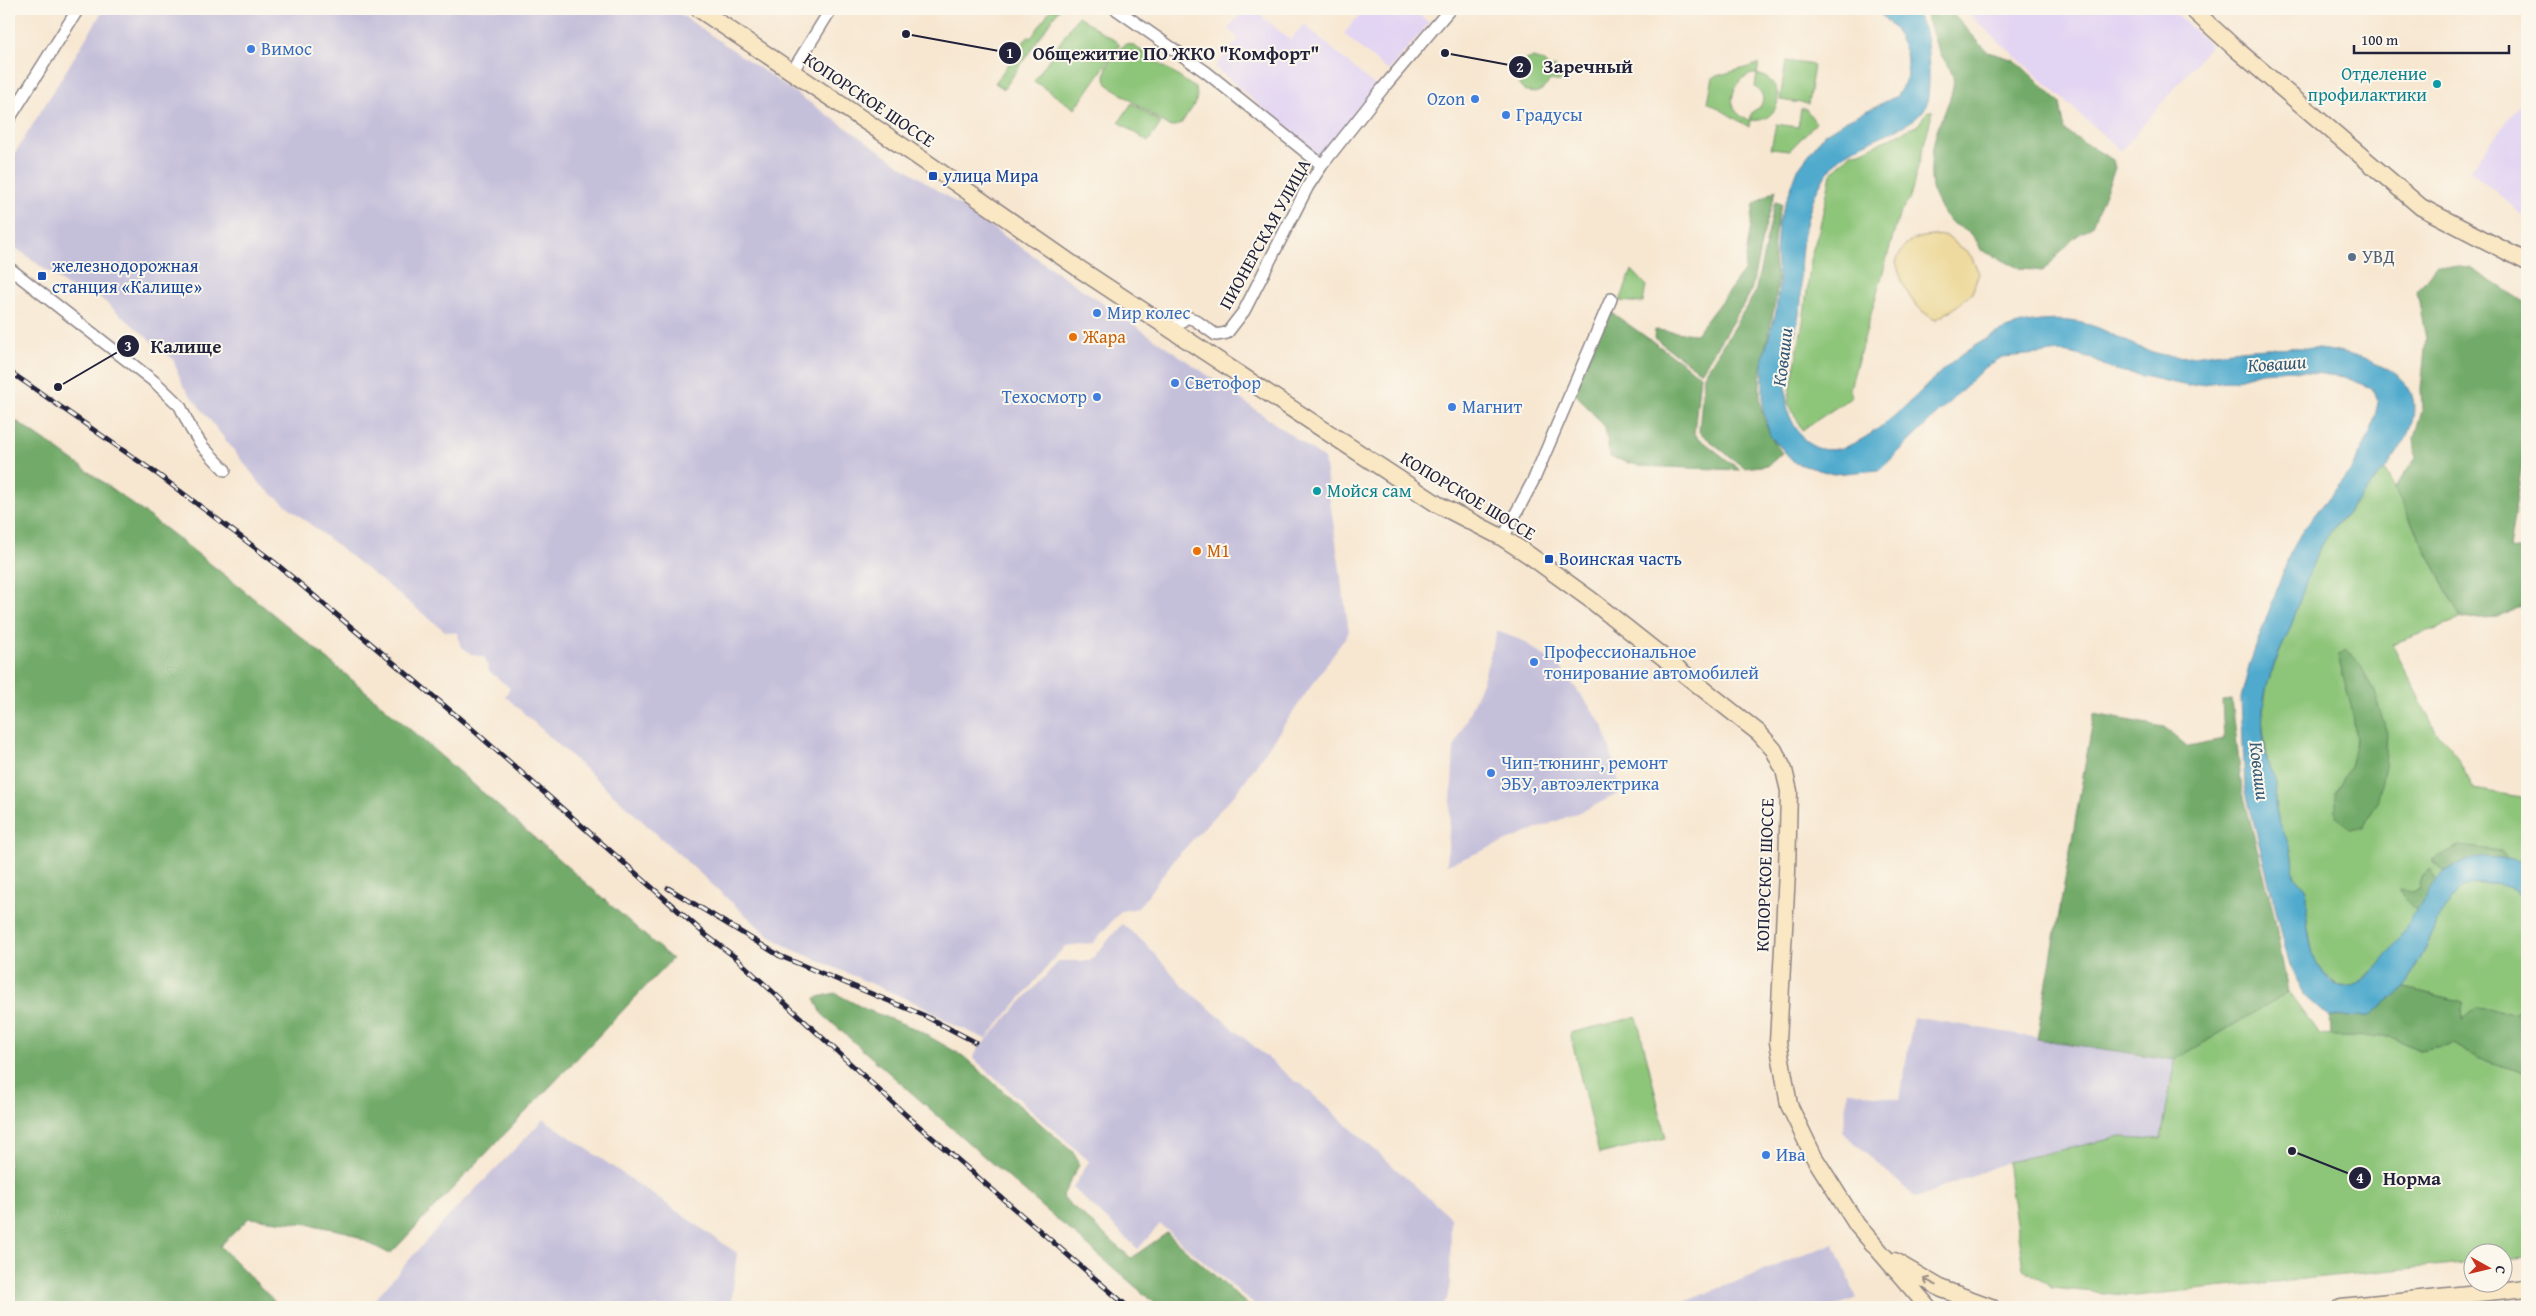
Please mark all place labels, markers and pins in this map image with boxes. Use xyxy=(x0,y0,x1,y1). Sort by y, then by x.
place label: Вимос xyxy=(261,35,312,62)
callout: Общежитие ПО ЖКО "Комфорт" xyxy=(997,36,1329,70)
marker: Вимос xyxy=(245,43,257,55)
callout: Заречный xyxy=(1508,50,1643,84)
place label: Отделение профилактики xyxy=(2308,60,2427,108)
marker: Отделение профилактики xyxy=(2431,78,2443,90)
place label: Ozon xyxy=(1427,85,1465,112)
marker: Ozon xyxy=(1469,93,1481,105)
place label: Градусы xyxy=(1516,101,1583,128)
marker: Градусы xyxy=(1500,109,1512,121)
place label: улица Мира xyxy=(942,162,1039,189)
marker: улица Мира xyxy=(927,170,939,182)
place label: УВД xyxy=(2362,243,2395,270)
marker: УВД xyxy=(2346,251,2358,263)
place label: железнодорожная станция «Калище» xyxy=(52,252,202,300)
marker: железнодорожная станция «Калище» xyxy=(36,270,48,282)
place label: Мир колес xyxy=(1107,299,1190,326)
marker: Мир колес xyxy=(1091,307,1103,319)
place label: Жара xyxy=(1082,323,1126,350)
callout: Калище xyxy=(115,329,231,363)
marker: Жара xyxy=(1067,331,1079,343)
place label: Светофор xyxy=(1185,369,1261,396)
marker: Светофор xyxy=(1169,377,1181,389)
place label: Техосмотр xyxy=(1002,383,1087,410)
marker: Техосмотр xyxy=(1091,391,1103,403)
place label: Магнит xyxy=(1462,393,1522,420)
marker: Магнит xyxy=(1446,401,1458,413)
place label: Мойся сам xyxy=(1327,477,1412,504)
marker: Мойся сам xyxy=(1311,485,1323,497)
place label: М1 xyxy=(1207,537,1230,564)
marker: М1 xyxy=(1191,545,1203,557)
place label: Воинская часть xyxy=(1559,545,1682,572)
marker: Воинская часть xyxy=(1543,553,1555,565)
place label: Профессиональное тонирование автомобилей xyxy=(1544,638,1759,686)
marker: Профессиональное тонирование автомобилей xyxy=(1528,656,1540,668)
place label: Чип-тюнинг, ремонт ЭБУ, автоэлектрика xyxy=(1501,749,1668,797)
marker: Чип-тюнинг, ремонт ЭБУ, автоэлектрика xyxy=(1485,767,1497,779)
place label: Ива xyxy=(1776,1141,1806,1168)
marker: Ива xyxy=(1760,1149,1772,1161)
callout: Норма xyxy=(2348,1161,2451,1195)

